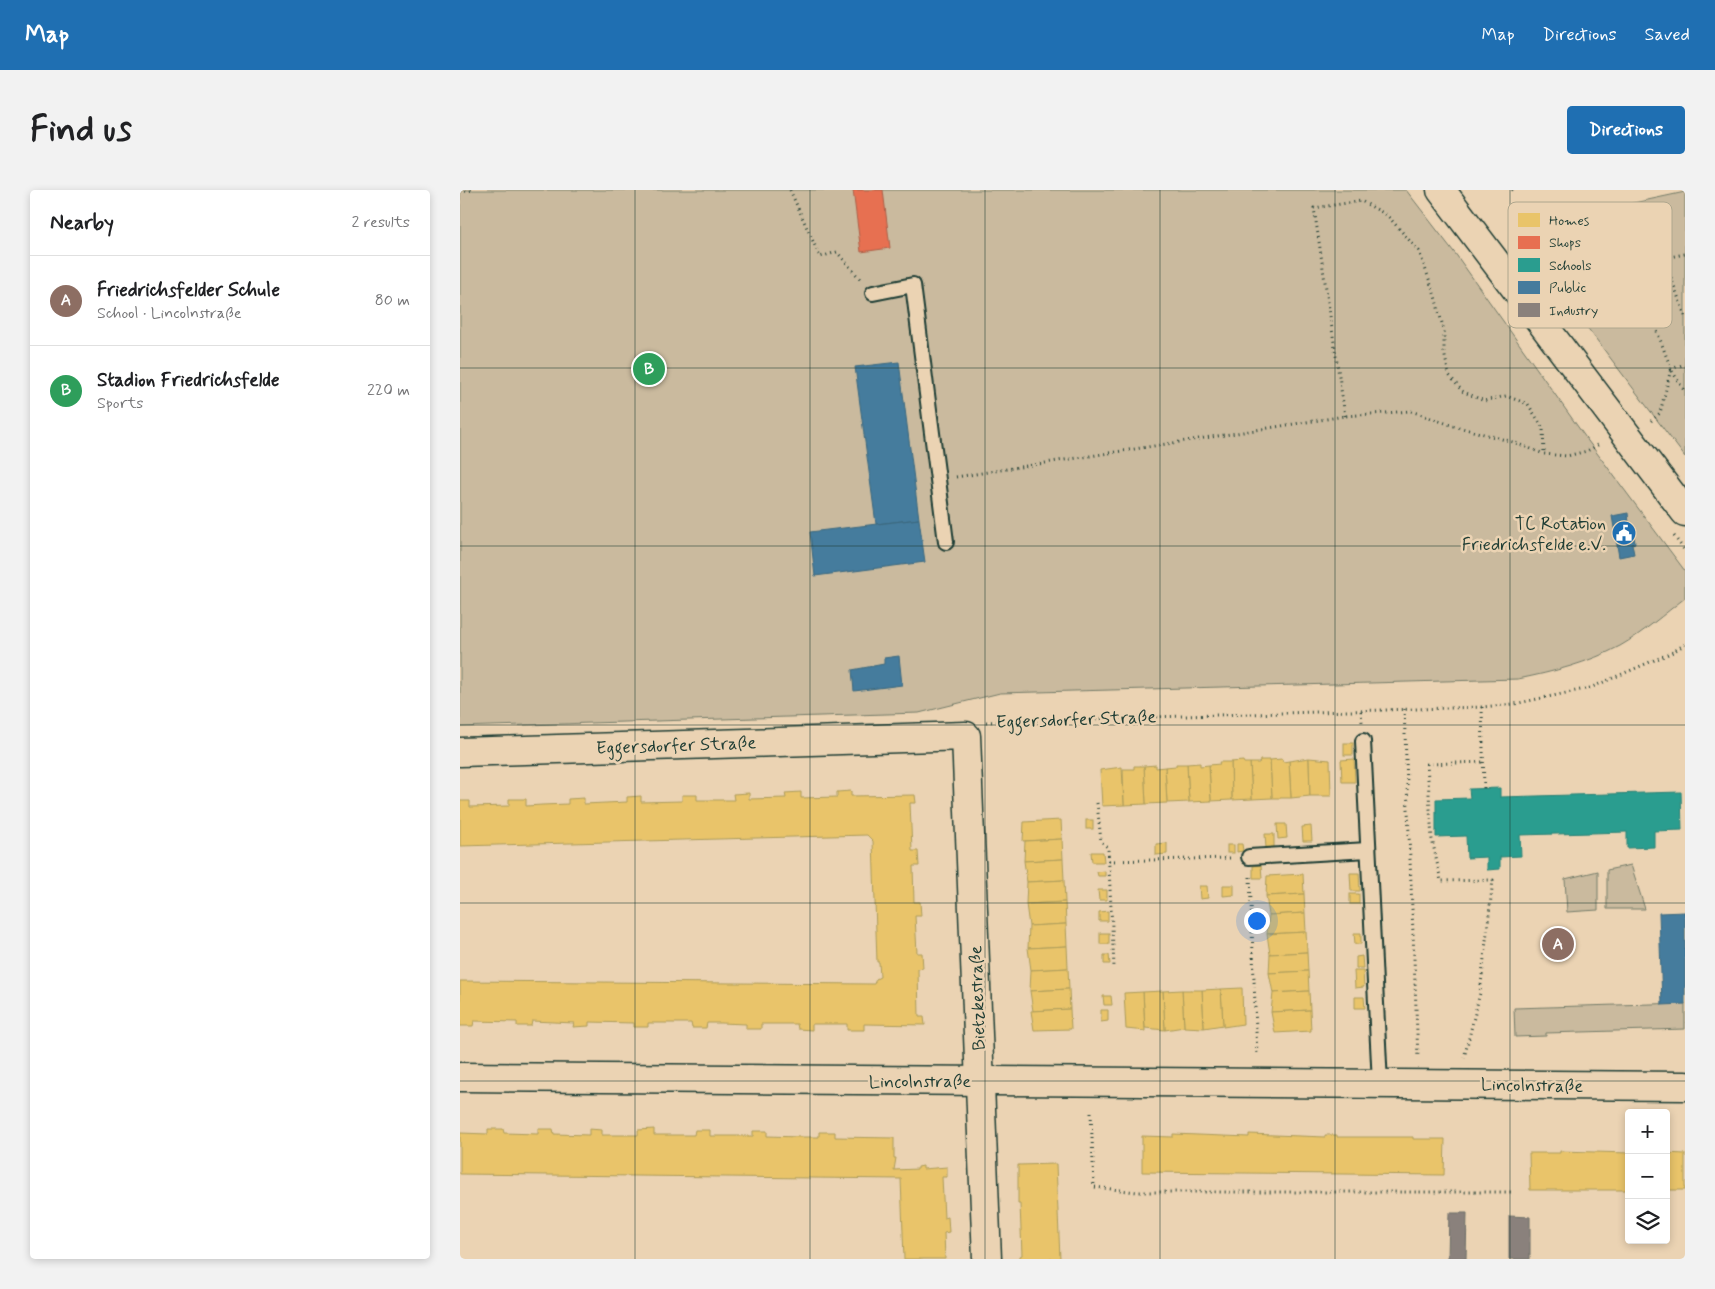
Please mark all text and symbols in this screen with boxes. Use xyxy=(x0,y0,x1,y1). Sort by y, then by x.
text: Map xyxy=(25,20,69,51)
text: Map xyxy=(1482,23,1515,47)
text: Directions xyxy=(1543,23,1617,47)
text: Saved xyxy=(1645,23,1690,47)
button: Directions xyxy=(1567,106,1685,154)
text: Find us xyxy=(30,107,132,153)
legend xyxy=(1508,202,1672,328)
text: Nearby xyxy=(50,209,114,237)
text: 2 results xyxy=(352,212,410,233)
text: Homes xyxy=(1549,212,1590,230)
text: Shops xyxy=(1549,234,1581,252)
text: Schools xyxy=(1549,257,1592,275)
text: Friedrichsfelder Schule xyxy=(97,278,280,303)
text: Public xyxy=(1549,279,1586,297)
text: A xyxy=(61,290,71,311)
text: 80 m xyxy=(375,290,410,311)
text: Industry xyxy=(1549,302,1598,320)
text: School · Lincolnstraße xyxy=(97,303,242,324)
pin: B xyxy=(633,350,665,388)
text: Stadion Friedrichsfelde xyxy=(97,368,280,393)
text: B xyxy=(61,380,71,401)
text: 220 m xyxy=(367,380,410,401)
text: Sports xyxy=(97,393,143,414)
place label: TC Rotation Friedrichsfelde e.V. xyxy=(1462,512,1606,557)
public building icon: TC Rotation Friedrichsfelde e.V. xyxy=(1611,520,1637,546)
street label: Eggersdorfer Straße xyxy=(996,705,1157,737)
street label: Eggersdorfer Straße xyxy=(596,731,757,763)
your location xyxy=(1244,908,1270,934)
pin: A xyxy=(1542,925,1574,963)
street label: Bietzkestraße xyxy=(964,945,992,1051)
street label: Lincolnstraße xyxy=(869,1070,971,1094)
street label: Lincolnstraße xyxy=(1481,1073,1583,1099)
map controls xyxy=(1625,1109,1670,1244)
button: + xyxy=(1625,1109,1670,1154)
button: − xyxy=(1625,1154,1670,1199)
button: layers xyxy=(1625,1199,1670,1244)

